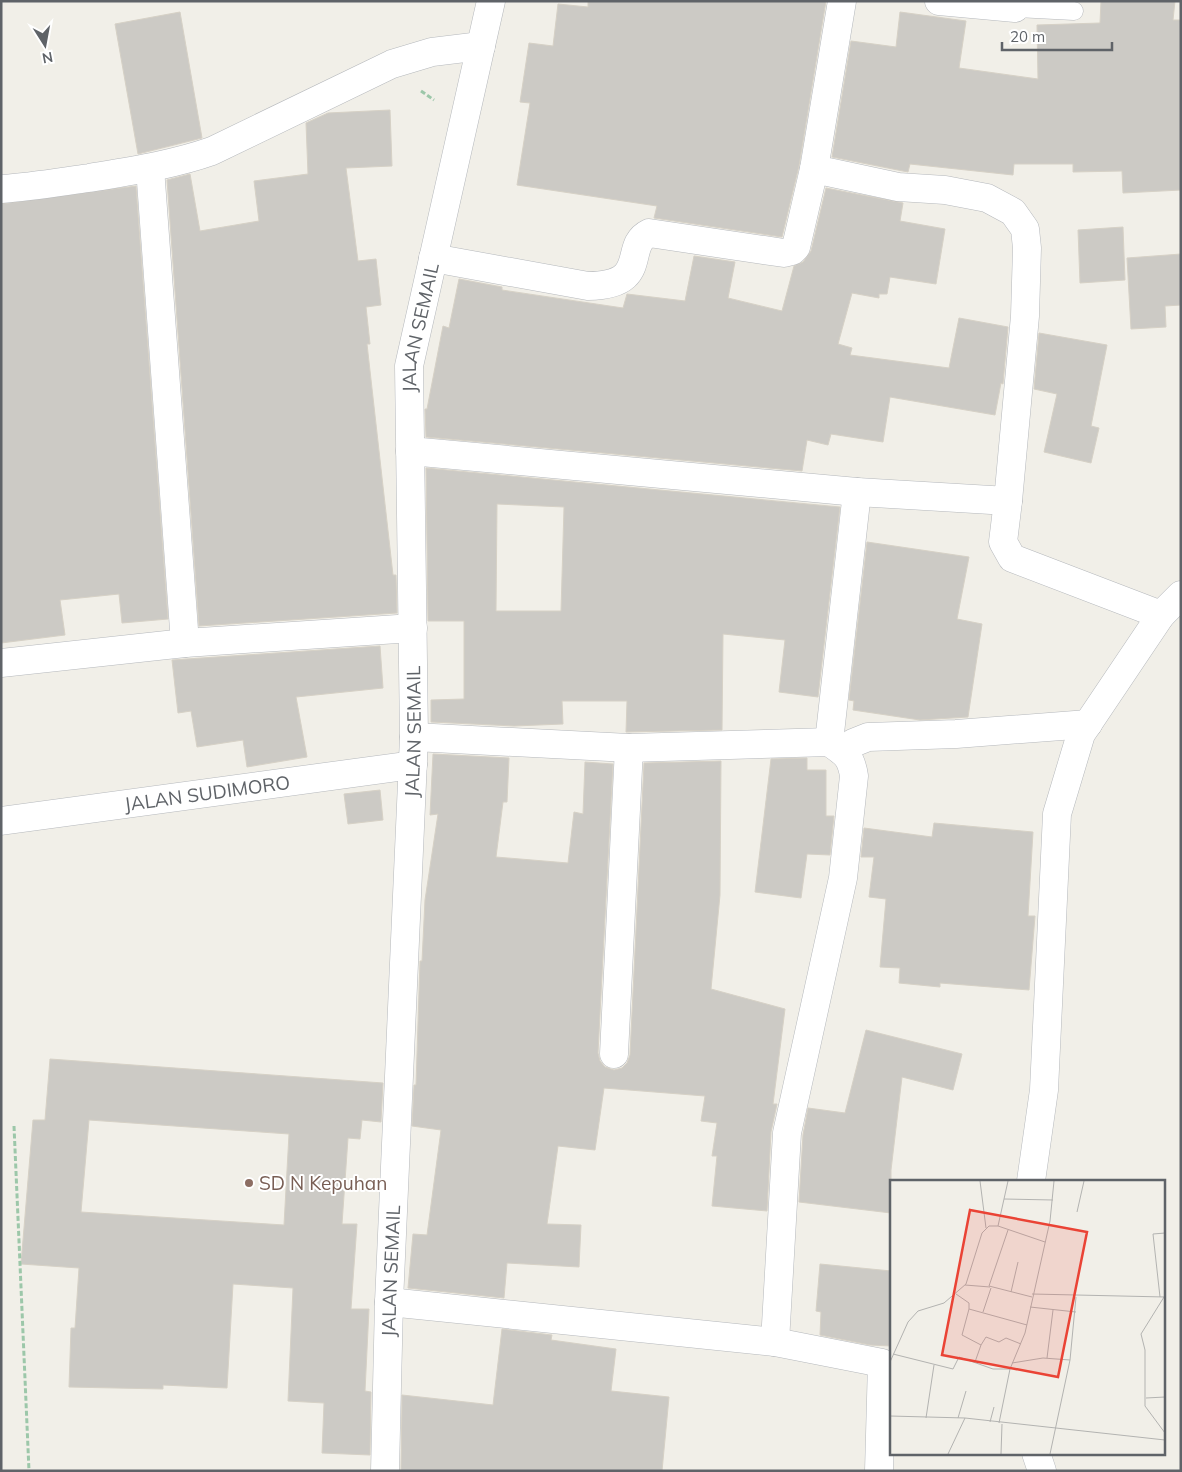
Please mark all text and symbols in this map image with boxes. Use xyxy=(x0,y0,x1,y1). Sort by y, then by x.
north arrow xyxy=(20,20,70,70)
scale bar xyxy=(1002,20,1112,52)
text: 20 m xyxy=(1010,27,1045,46)
text: N xyxy=(41,48,54,68)
street label: JALAN SEMAIL xyxy=(397,260,444,393)
street label: JALAN SEMAIL xyxy=(399,665,426,798)
street label: JALAN SUDIMORO xyxy=(123,770,291,816)
place label: SD N Kepuhan xyxy=(259,1171,387,1195)
marker: SD N Kepuhan xyxy=(243,1177,255,1189)
inset map xyxy=(890,1180,1164,1454)
street label: JALAN SEMAIL xyxy=(376,1204,405,1337)

